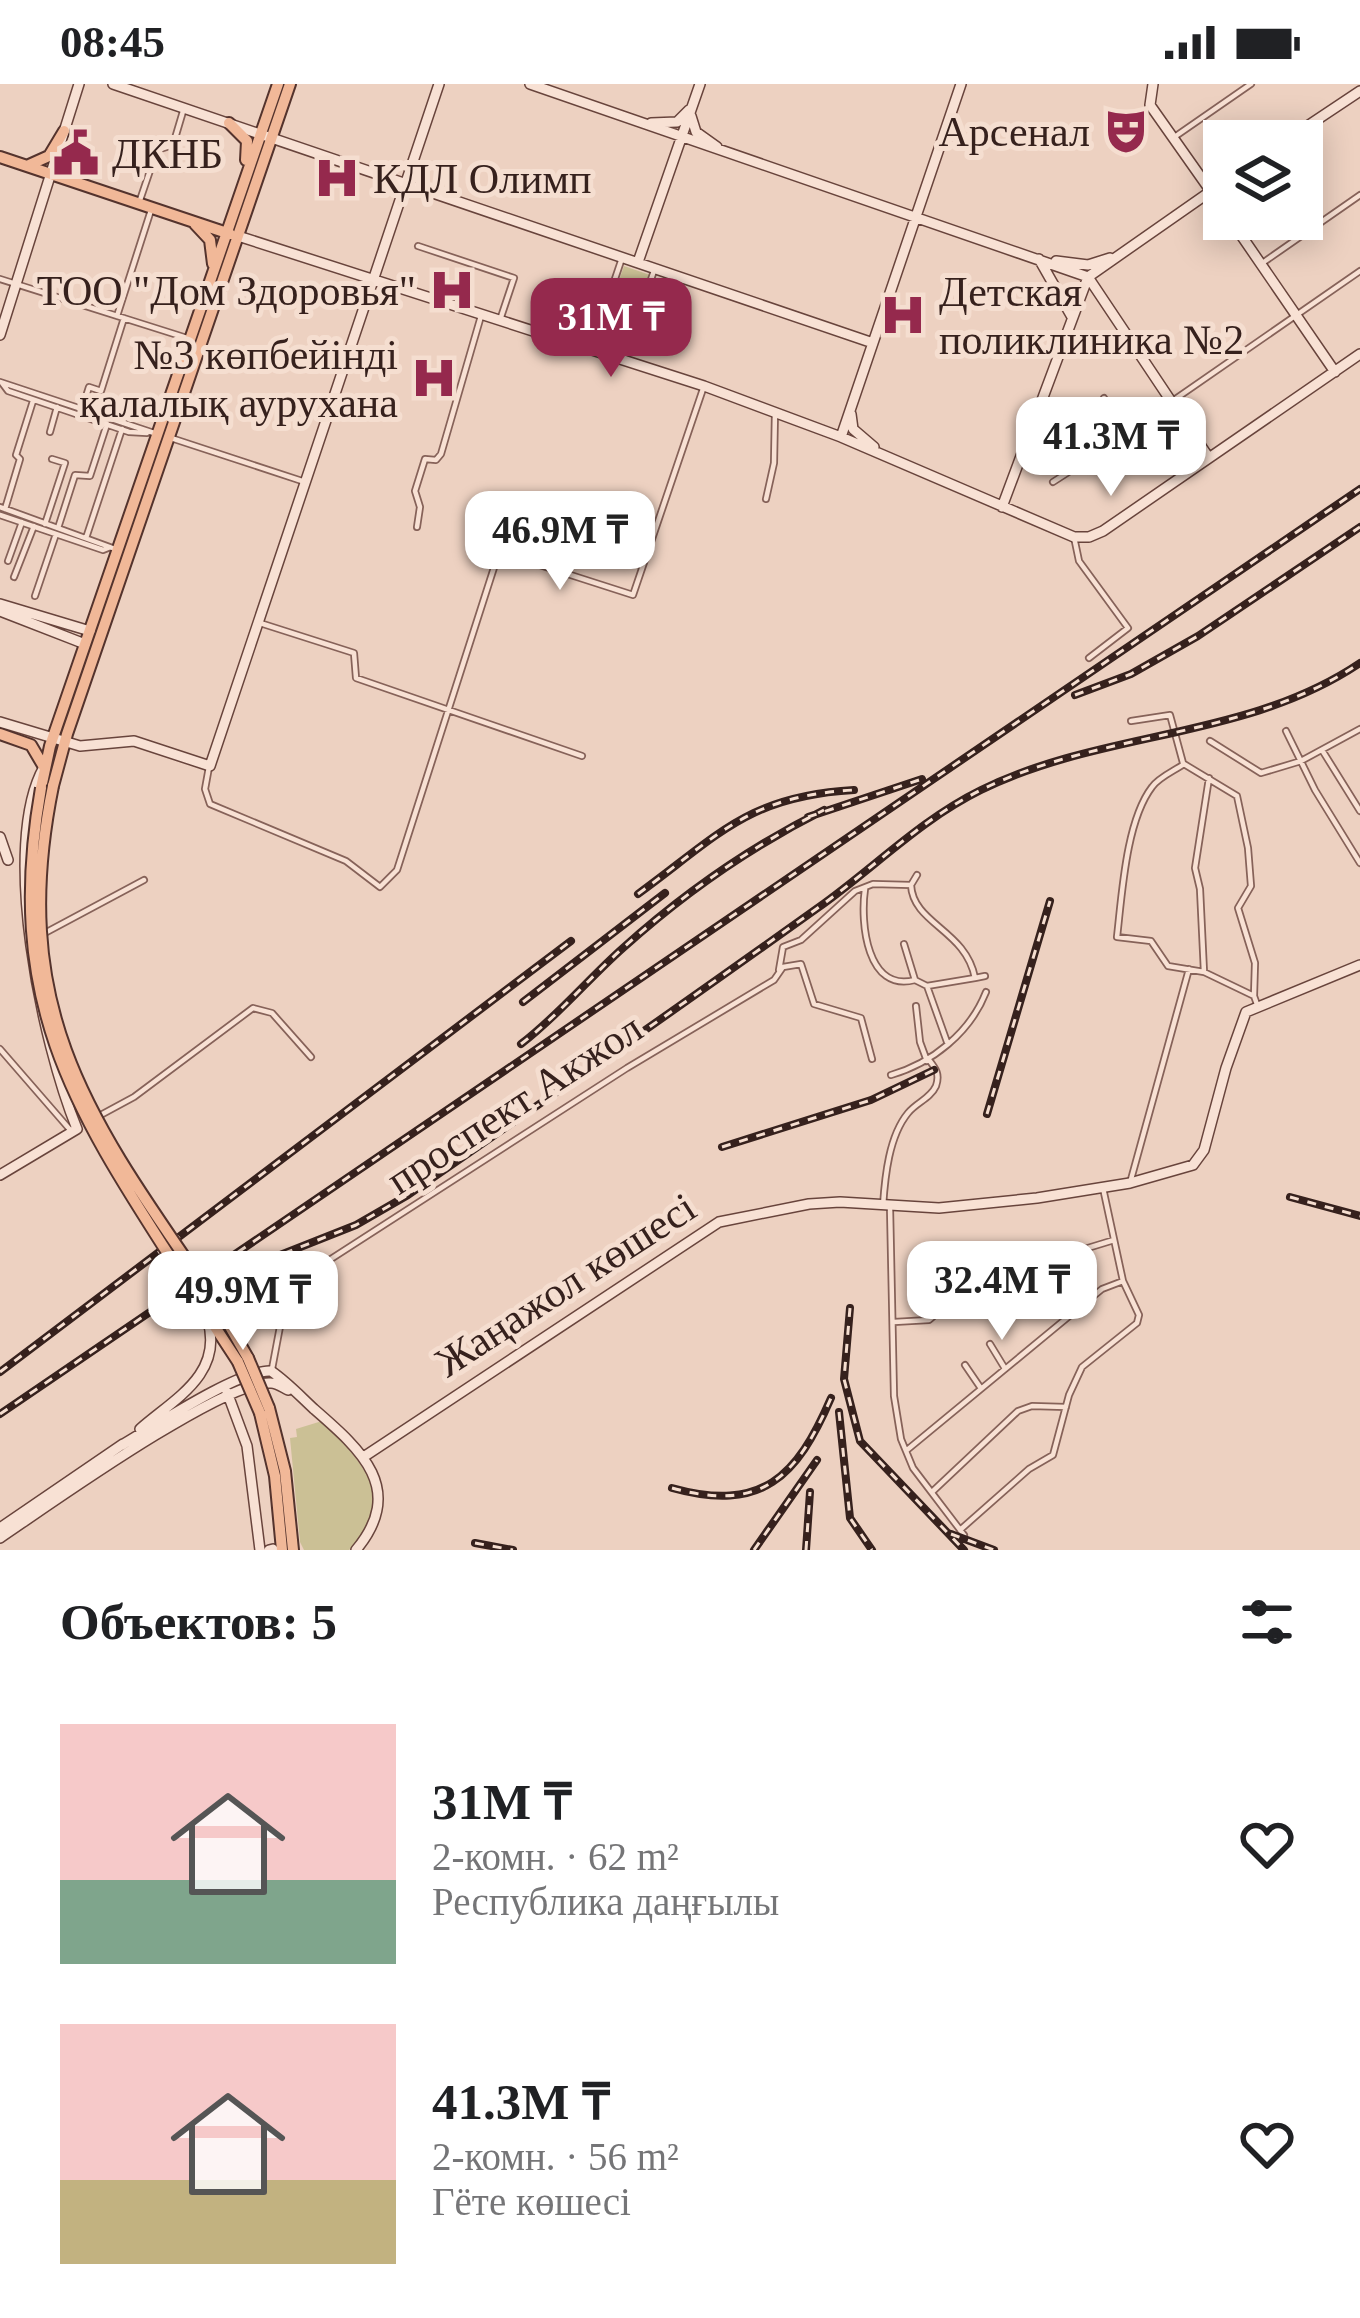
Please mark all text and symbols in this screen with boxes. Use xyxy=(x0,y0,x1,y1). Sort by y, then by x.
text: 08:45 xyxy=(60,17,165,67)
theatre icon: Арсенал xyxy=(1101,106,1151,156)
place label: Арсенал xyxy=(938,109,1090,155)
map controls xyxy=(1203,120,1323,240)
button: layers xyxy=(1203,120,1323,240)
public building icon: ДКНБ xyxy=(51,128,101,178)
place label: ДКНБ xyxy=(112,131,223,177)
hospital icon: КДЛ Олимп xyxy=(312,153,362,203)
place label: КДЛ Олимп xyxy=(373,156,591,202)
hospital icon: ТОО "Дом Здоровья" xyxy=(427,265,477,315)
place label: ТОО "Дом Здоровья" xyxy=(37,268,416,314)
place label: Детская поликлиника №2 xyxy=(939,269,1244,363)
pin: 31M ₸ xyxy=(527,278,695,380)
hospital icon: Детская поликлиника №2 xyxy=(878,290,928,340)
text: 31M ₸ xyxy=(558,295,664,338)
place label: №3 көпбейінді қалалық аурухана xyxy=(79,332,398,426)
hospital icon: №3 көпбейінді қалалық аурухана xyxy=(409,353,459,403)
pin: 41.3M ₸ xyxy=(1000,397,1222,499)
text: 41.3M ₸ xyxy=(1043,414,1179,457)
pin: 46.9M ₸ xyxy=(449,491,671,593)
text: 46.9M ₸ xyxy=(492,508,628,551)
street label: проспект Акжол xyxy=(379,1004,650,1203)
street label: Жаңажол көшесі xyxy=(427,1184,704,1386)
pin: 32.4M ₸ xyxy=(891,1241,1113,1343)
pin: 49.9M ₸ xyxy=(132,1251,354,1353)
text: 32.4M ₸ xyxy=(934,1258,1070,1301)
text: 49.9M ₸ xyxy=(175,1268,311,1311)
icon: filters xyxy=(1234,1589,1300,1655)
text: Объектов: 5 xyxy=(60,1594,337,1650)
icon: home xyxy=(156,1772,300,1916)
text: 31M ₸ xyxy=(432,1774,572,1830)
icon: heart xyxy=(1234,1811,1300,1877)
text: 2-комн. · 62 m² xyxy=(432,1835,679,1878)
text: Республика даңғылы xyxy=(432,1880,779,1923)
icon: home xyxy=(156,2072,300,2216)
text: 41.3M ₸ xyxy=(432,2074,610,2130)
icon: heart xyxy=(1234,2111,1300,2177)
text: 2-комн. · 56 m² xyxy=(432,2135,679,2178)
text: Гёте көшесі xyxy=(432,2180,631,2223)

